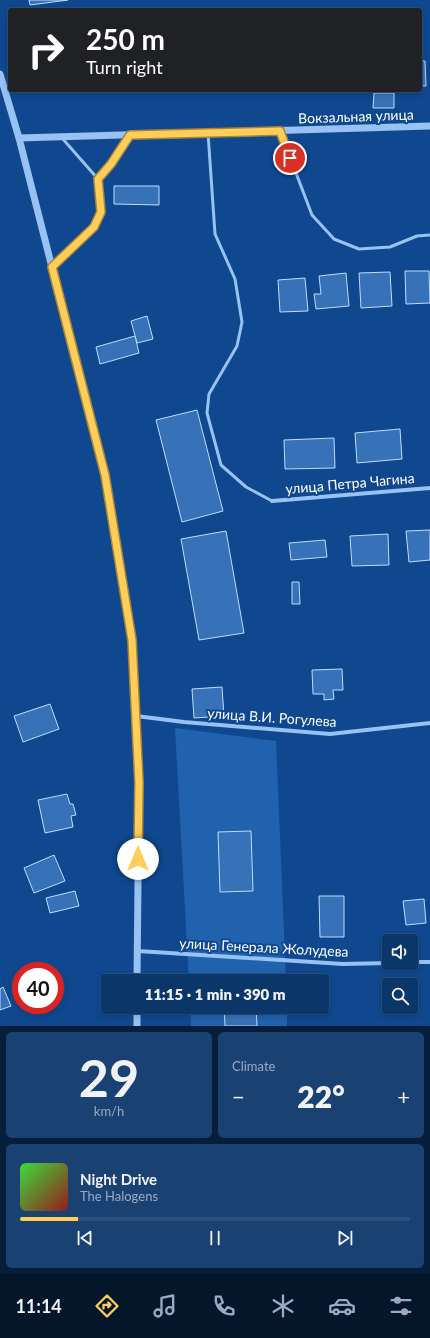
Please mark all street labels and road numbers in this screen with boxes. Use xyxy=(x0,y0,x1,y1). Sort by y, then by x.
street label: Вокзальная улица xyxy=(298,105,414,127)
street label: улица Петра Чагина xyxy=(285,469,415,497)
street label: улица В.И. Рогулева xyxy=(207,704,337,730)
street label: улица Генерала Жолудева xyxy=(179,934,349,960)

